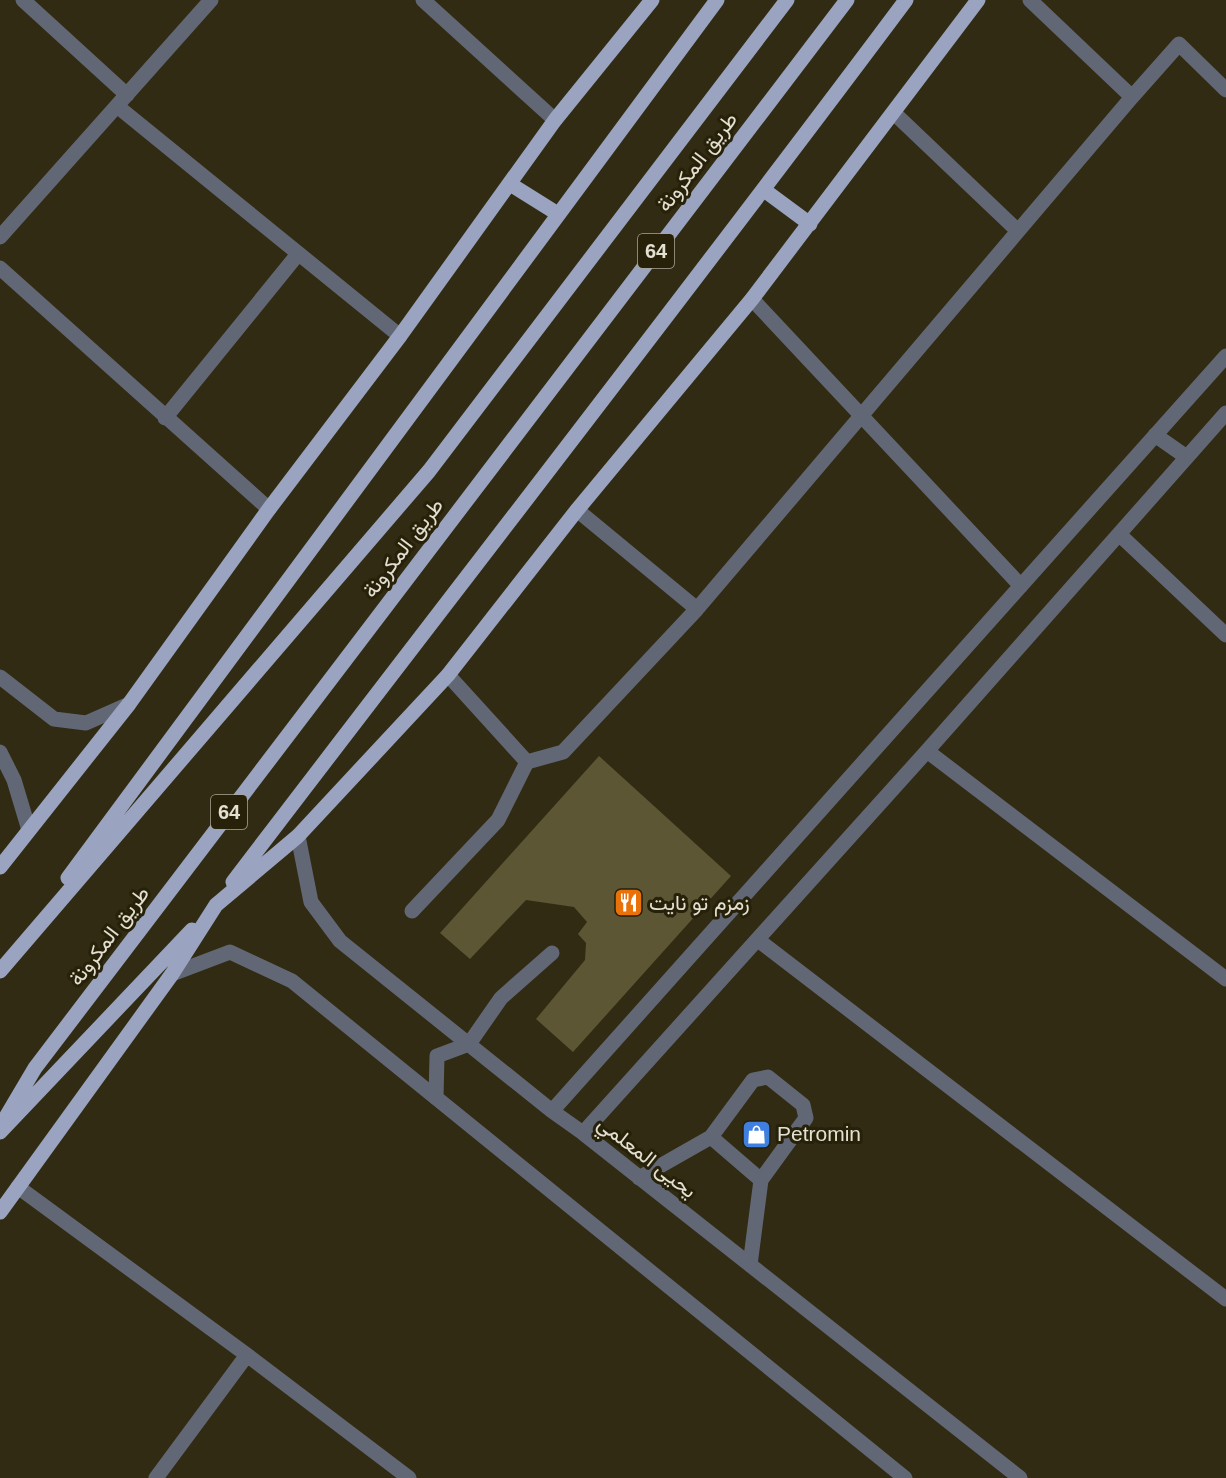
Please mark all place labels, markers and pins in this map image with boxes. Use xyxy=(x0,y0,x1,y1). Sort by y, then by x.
restaurant icon: زمزم تو نايت xyxy=(612,887,644,919)
place label: زمزم تو نايت xyxy=(649,891,750,917)
shop icon: Petromin xyxy=(740,1118,772,1150)
place label: Petromin xyxy=(777,1122,861,1145)

